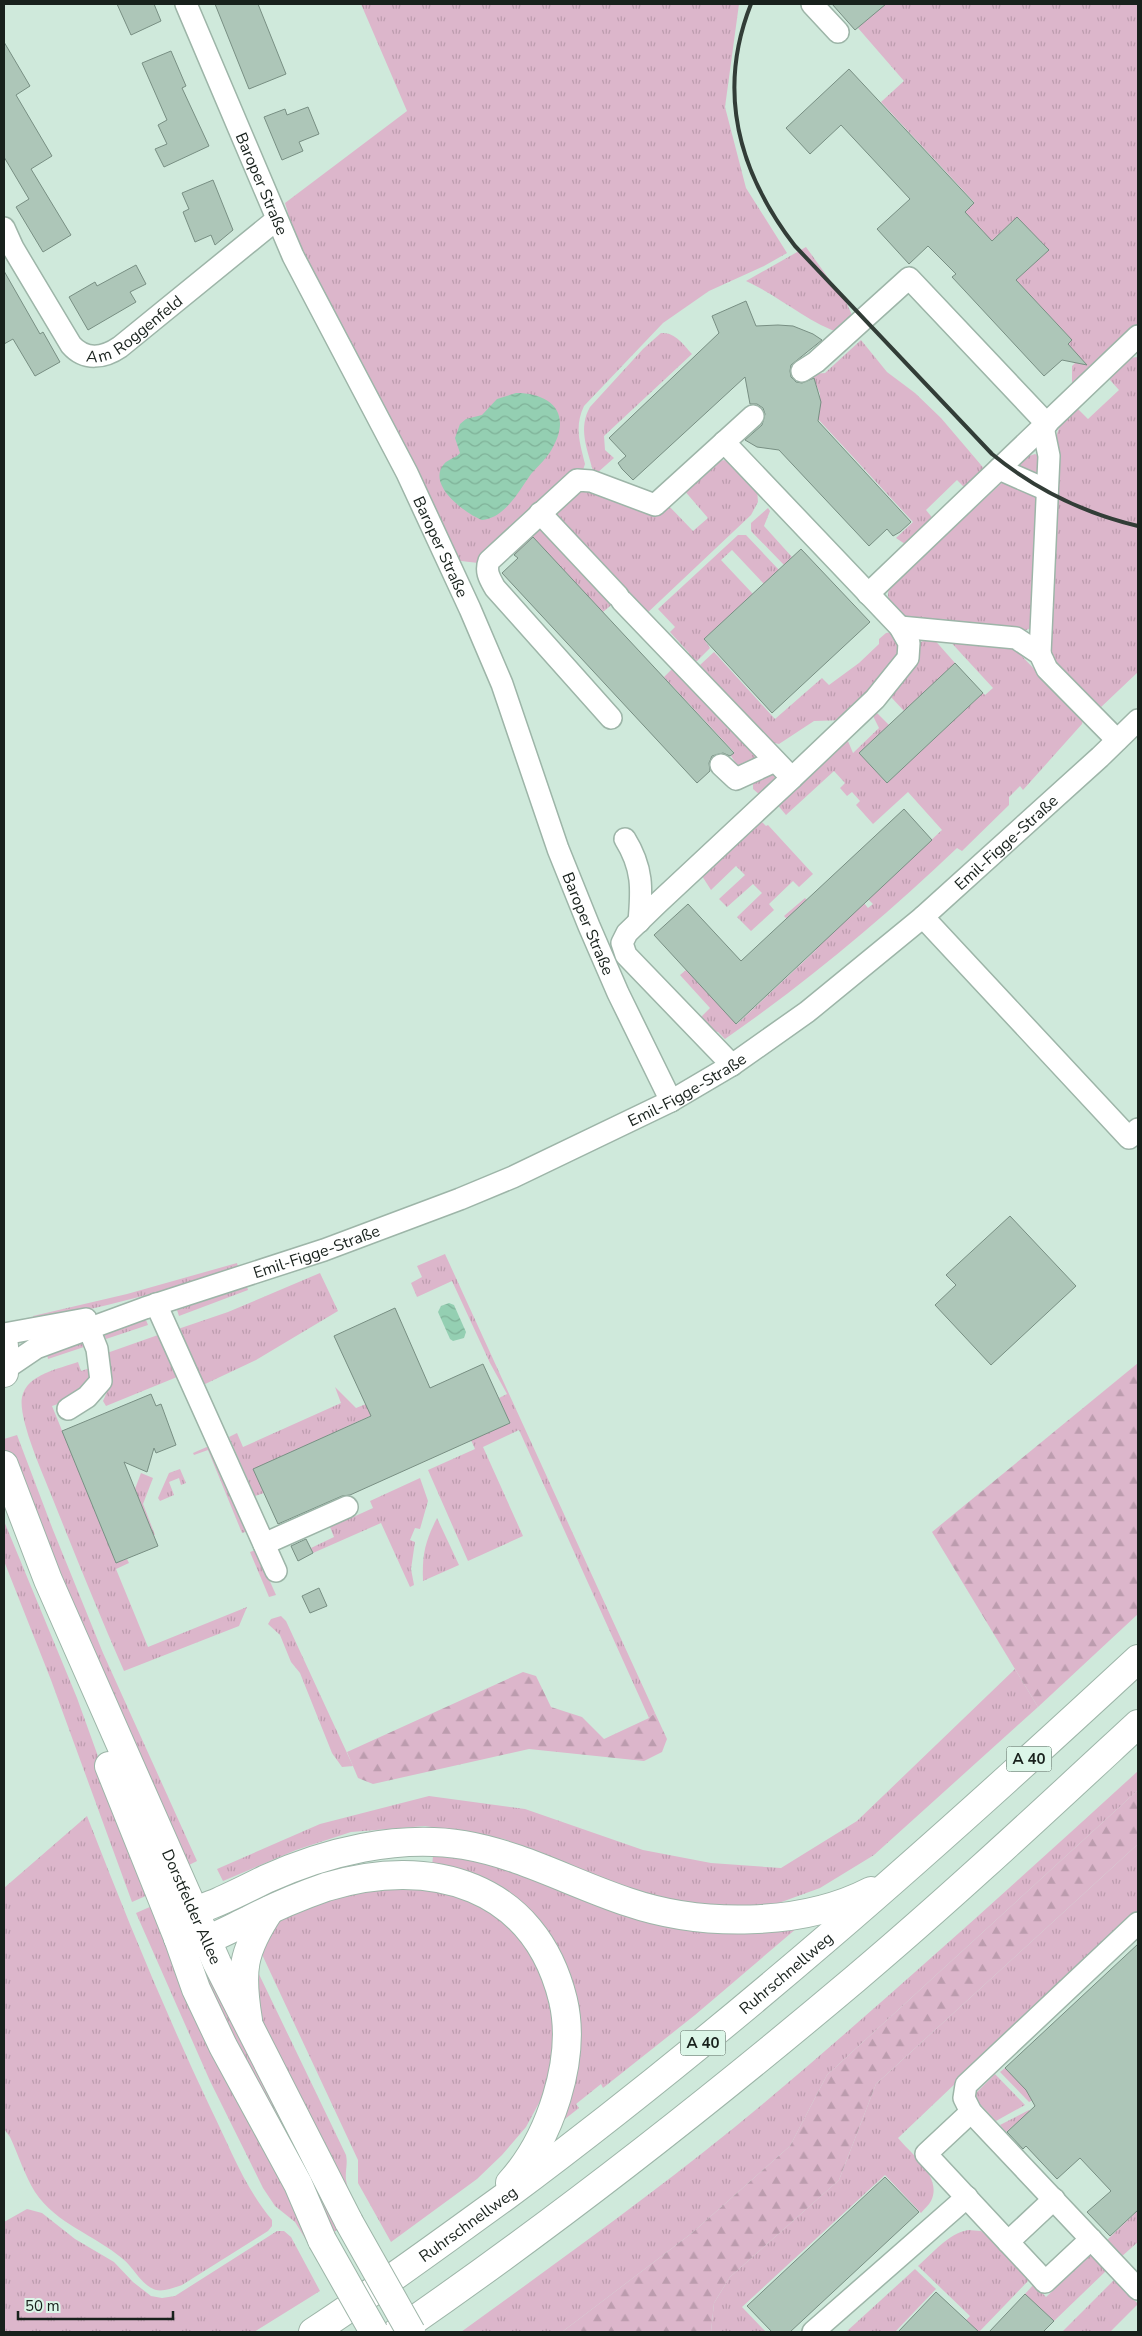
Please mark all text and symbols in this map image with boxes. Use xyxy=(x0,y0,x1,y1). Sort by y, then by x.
street label: Baroper Straße xyxy=(230,129,293,239)
street label: Am Roggenfeld xyxy=(85,290,187,368)
street label: Baroper Straße xyxy=(407,493,473,601)
street label: Emil-Figge-Straße xyxy=(950,790,1063,895)
street label: Baroper Straße xyxy=(556,869,619,979)
street label: Emil-Figge-Straße xyxy=(624,1048,751,1132)
street label: Emil-Figge-Straße xyxy=(251,1220,383,1284)
road number: A 40 xyxy=(1006,1746,1052,1772)
street label: Dorstfelder Allee xyxy=(156,1846,226,1968)
street label: Ruhrschnellweg xyxy=(735,1928,838,2020)
road number: A 40 xyxy=(680,2030,726,2056)
street label: Ruhrschnellweg xyxy=(415,2181,522,2268)
scale bar xyxy=(18,2288,172,2320)
text: 50 m xyxy=(25,2296,60,2316)

